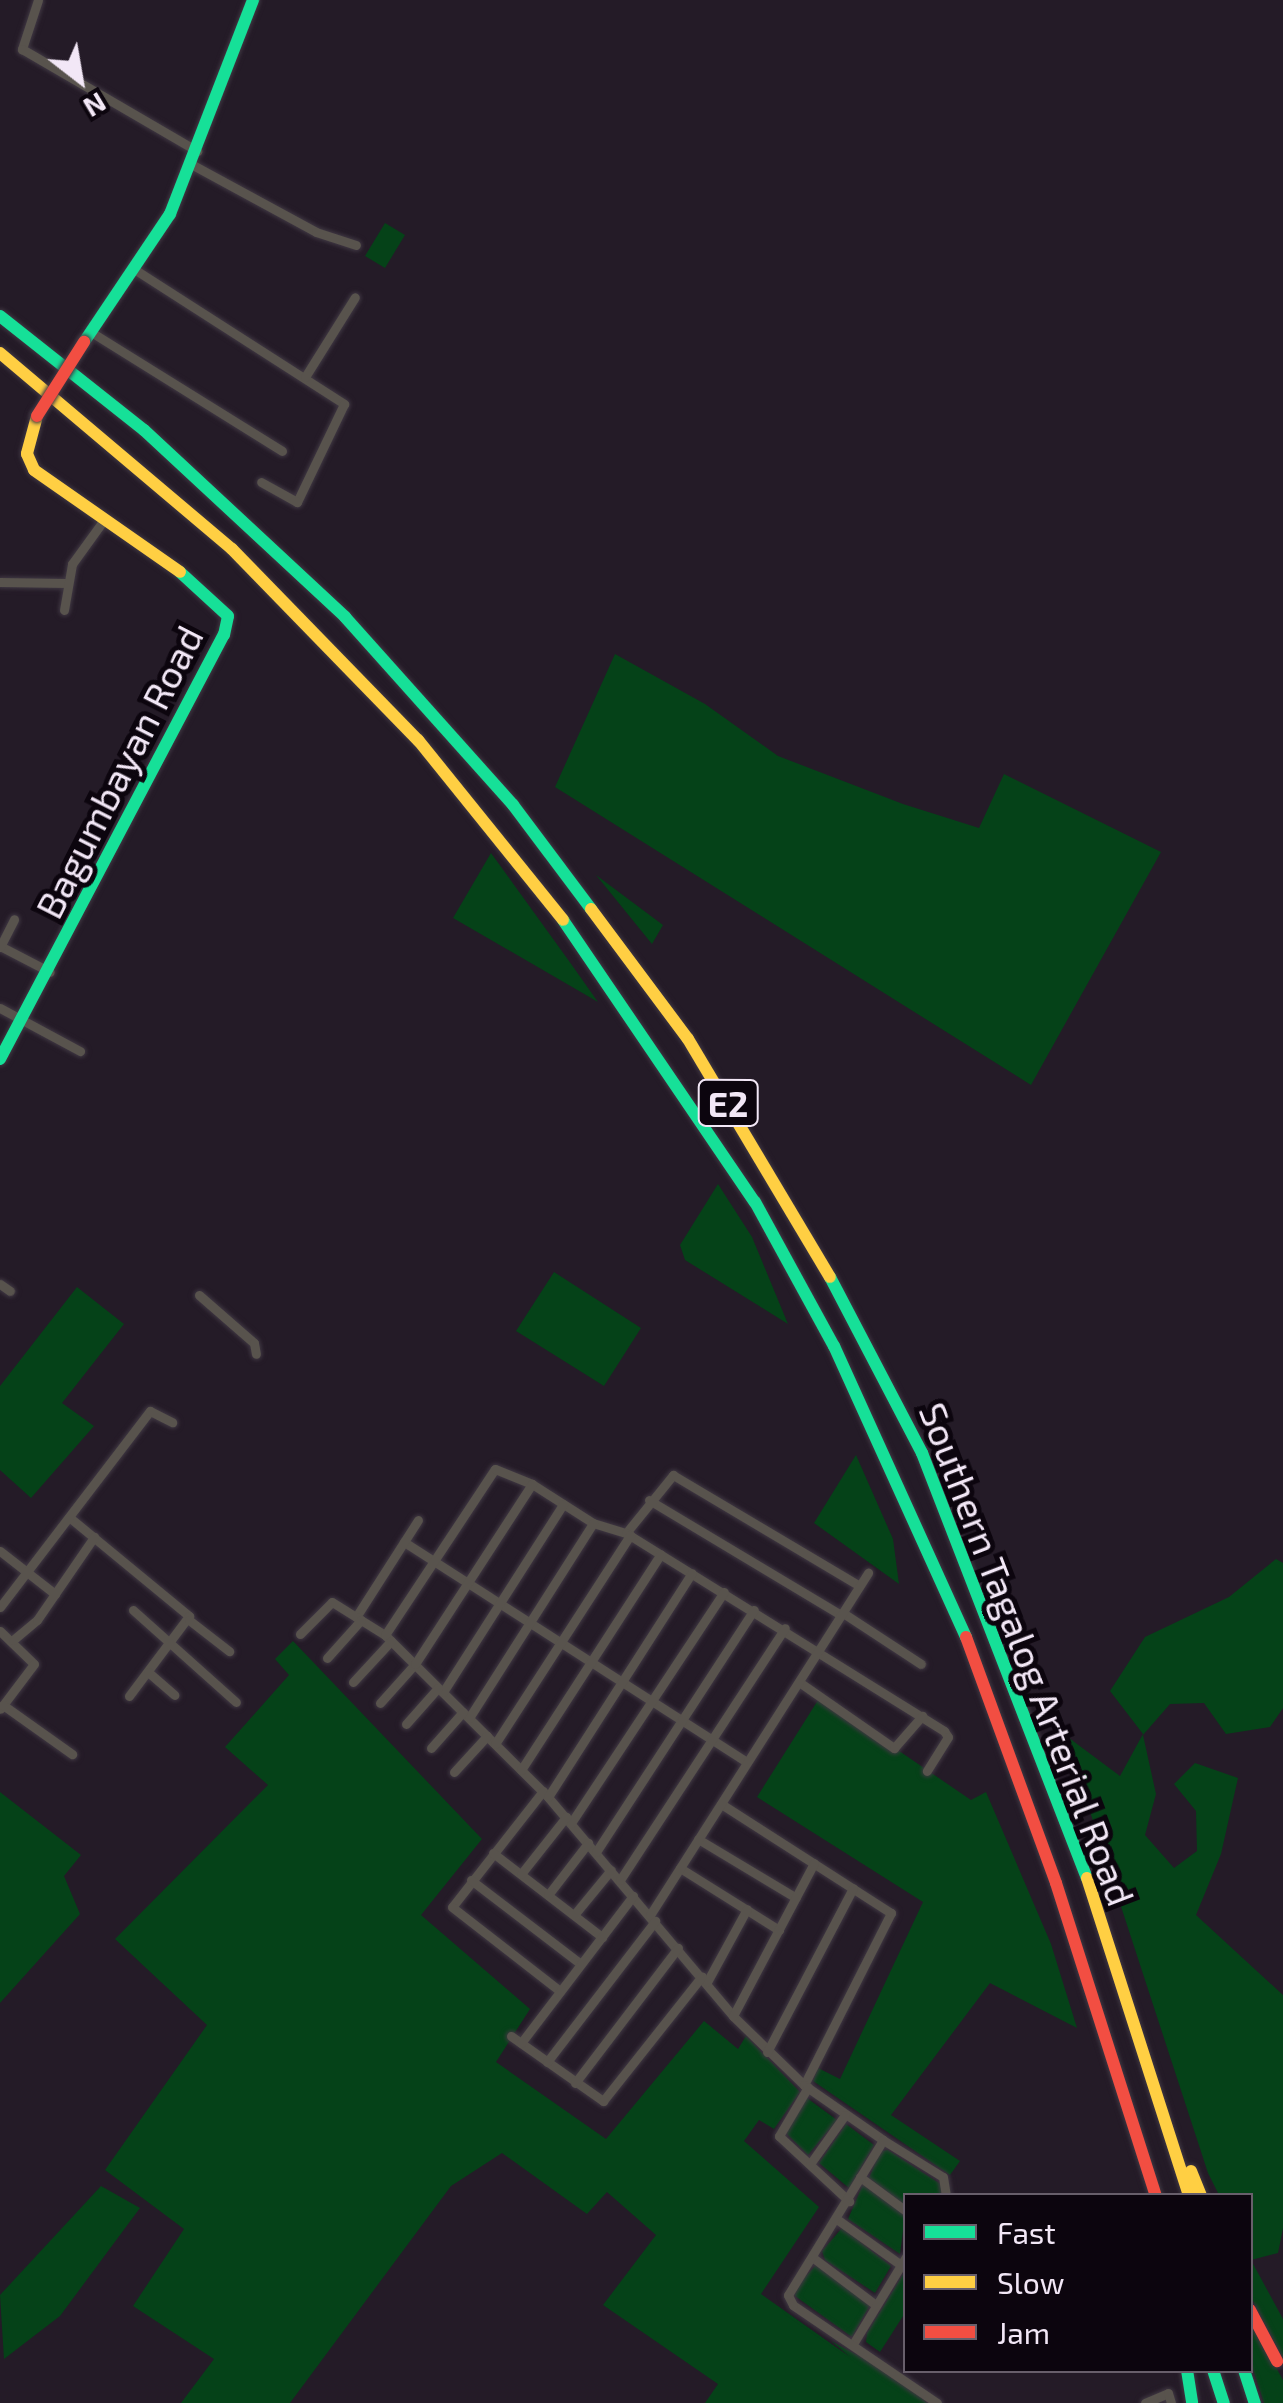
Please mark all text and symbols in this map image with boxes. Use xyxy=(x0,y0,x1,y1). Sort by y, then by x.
north arrow xyxy=(30,30,130,130)
text: N xyxy=(78,86,113,125)
street label: Bagumbayan Road xyxy=(26,618,212,926)
road number: E2 xyxy=(696,1073,760,1133)
street label: Southern Tagalog Arterial Road xyxy=(909,1395,1145,1913)
legend xyxy=(903,2193,1253,2373)
text: Fast xyxy=(997,2214,1056,2250)
text: Slow xyxy=(997,2264,1064,2300)
text: Jam xyxy=(997,2314,1050,2350)

